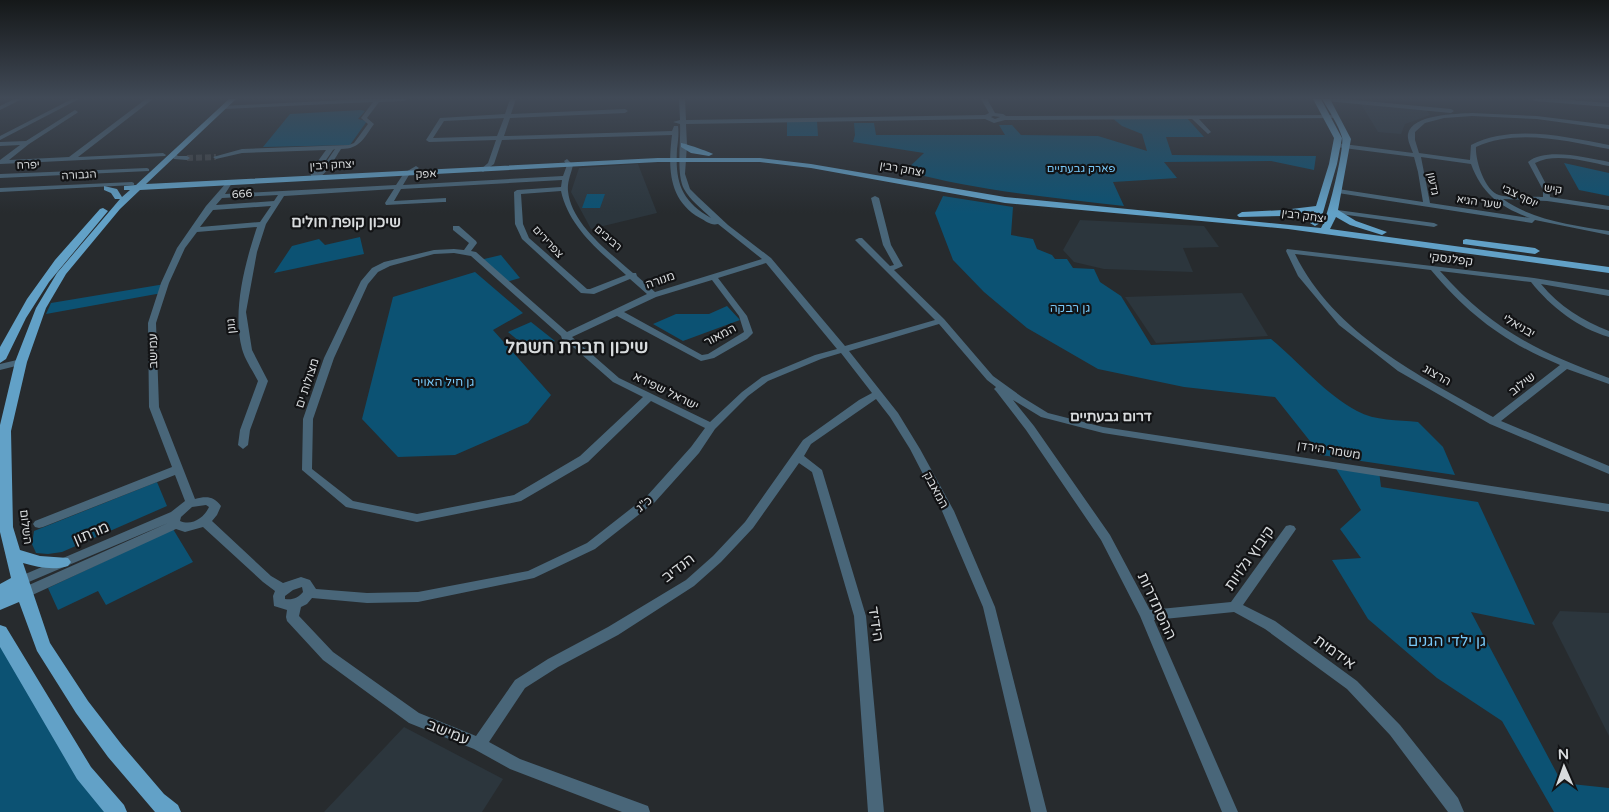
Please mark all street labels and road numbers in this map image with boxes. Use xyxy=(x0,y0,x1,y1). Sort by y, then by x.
street label: יצחק רבין xyxy=(309,157,355,173)
street label: יפרח xyxy=(16,158,40,172)
street label: יצחק רבין xyxy=(879,159,925,179)
street label: אפק xyxy=(415,167,437,181)
street label: הגבורה xyxy=(61,168,97,182)
street label: גדעון xyxy=(1424,171,1442,197)
street label: קיש xyxy=(1543,181,1563,197)
street label: יוסף צבי xyxy=(1500,182,1540,210)
street label: 666 xyxy=(231,187,253,201)
street label: שער הגיא xyxy=(1456,192,1502,212)
street label: יצחק רבין xyxy=(1281,206,1327,226)
street label: רביבים xyxy=(591,222,625,254)
street label: צפרירים xyxy=(530,223,566,261)
street label: קפלנסקי xyxy=(1428,249,1474,269)
street label: מנורה xyxy=(643,268,677,292)
street label: יבניאלי xyxy=(1500,311,1538,341)
street label: גונן xyxy=(223,318,239,334)
street label: המאור xyxy=(702,321,738,349)
street label: עמישב xyxy=(146,333,160,369)
street label: מצולות ים xyxy=(292,356,322,410)
street label: הרצוג xyxy=(1420,361,1454,389)
street label: ישראל שפירא xyxy=(631,369,701,413)
street label: שילוב xyxy=(1506,369,1538,399)
street label: משמר הירדן xyxy=(1296,438,1362,462)
street label: המאבק xyxy=(921,469,951,511)
street label: כ"ג xyxy=(633,493,655,515)
street label: השלום xyxy=(17,509,35,545)
street label: מרתון xyxy=(70,517,112,549)
street label: קיבוץ גלויות xyxy=(1220,522,1278,594)
street label: הנדיב xyxy=(658,550,698,586)
street label: ההסתדרות xyxy=(1134,570,1180,642)
street label: הידיד xyxy=(864,605,888,643)
street label: אידמית xyxy=(1311,631,1359,673)
street label: עמישב xyxy=(424,715,472,749)

